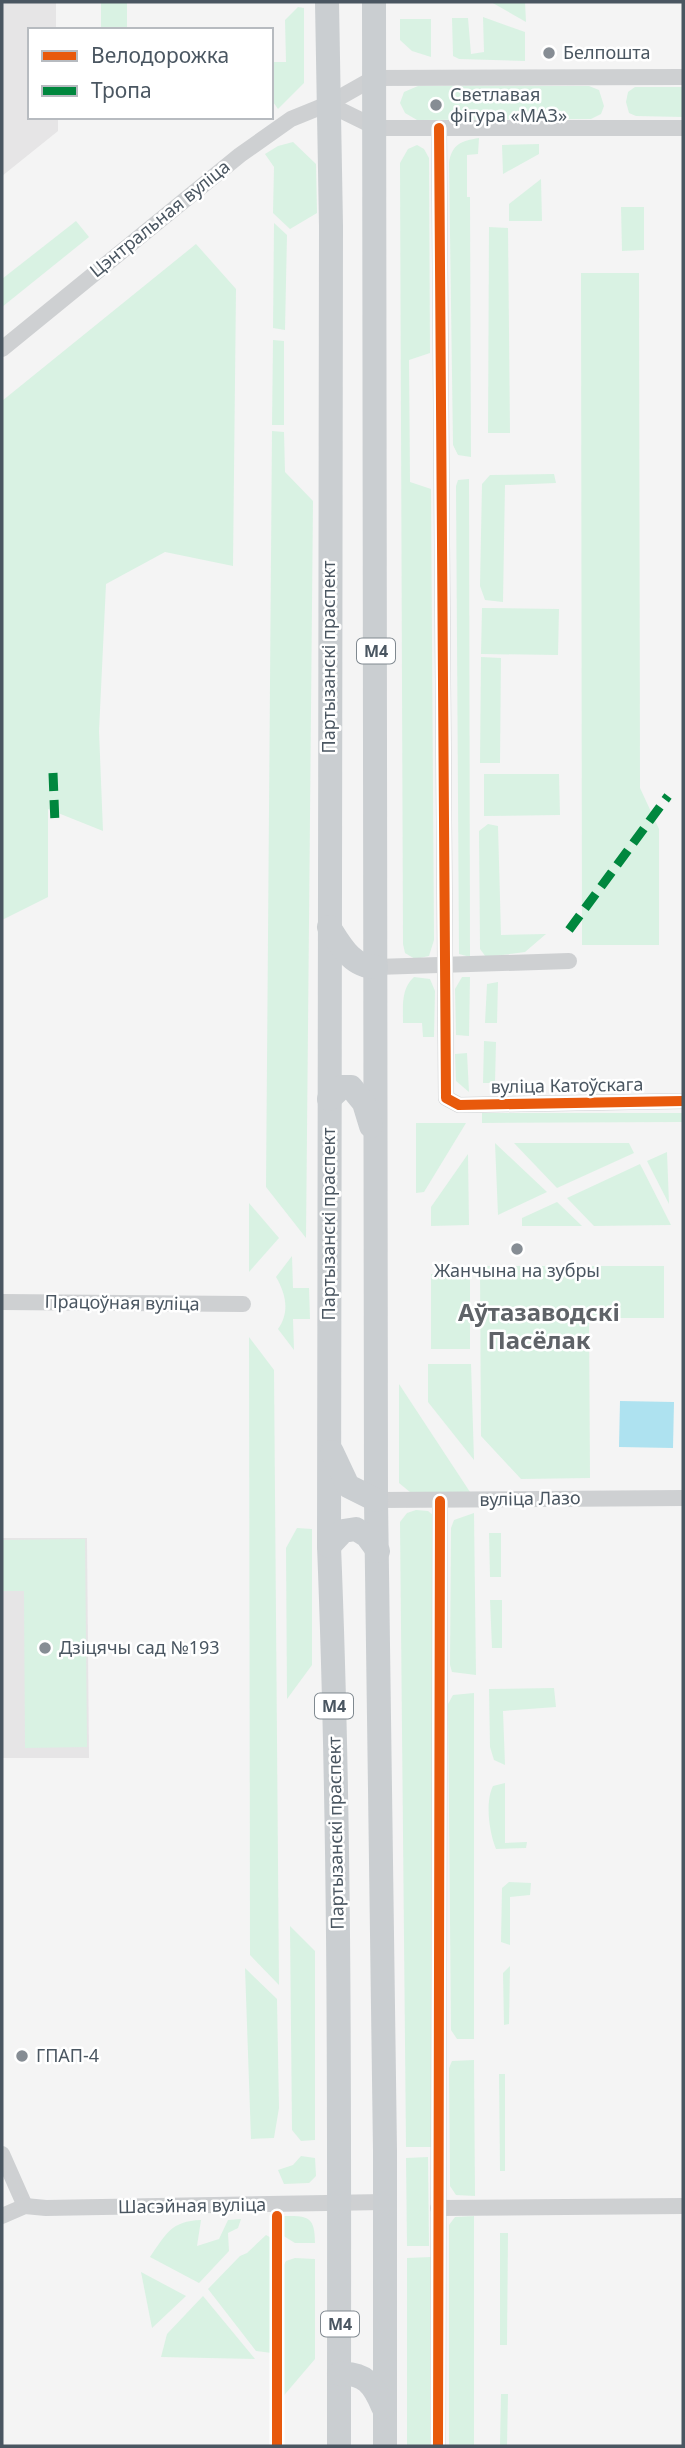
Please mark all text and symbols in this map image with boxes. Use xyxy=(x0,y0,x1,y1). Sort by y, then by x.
legend xyxy=(28,28,273,119)
place label: Белпошта xyxy=(563,40,651,64)
text: Велодорожка xyxy=(91,41,229,69)
marker: Белпошта xyxy=(541,45,557,61)
text: Тропа xyxy=(91,76,152,104)
place label: Светлавая фігура «МАЗ» xyxy=(450,82,567,127)
marker: Светлавая фігура «МАЗ» xyxy=(428,97,444,113)
street label: Цэнтральная вуліца xyxy=(84,154,234,282)
street label: Партызанскі праспект xyxy=(316,560,340,754)
road number: М4 xyxy=(357,638,395,664)
street label: вуліца Катоўскага xyxy=(490,1072,644,1098)
street label: Партызанскі праспект xyxy=(316,1127,340,1321)
marker: Жанчына на зубры xyxy=(509,1241,525,1257)
place label: Жанчына на зубры xyxy=(434,1258,600,1282)
street label: Працоўная вуліца xyxy=(44,1289,200,1315)
district label: Аўтазаводскі Пасёлак xyxy=(458,1295,620,1356)
street label: вуліца Лазо xyxy=(479,1485,581,1511)
place label: Дзіцячы сад №193 xyxy=(59,1635,220,1659)
marker: Дзіцячы сад №193 xyxy=(37,1640,53,1656)
road number: М4 xyxy=(315,1694,353,1718)
street label: Партызанскі праспект xyxy=(321,1736,349,1930)
place label: ГПАП-4 xyxy=(36,2043,99,2067)
marker: ГПАП-4 xyxy=(14,2048,30,2064)
street label: Шасэйная вуліца xyxy=(118,2192,266,2218)
road number: М4 xyxy=(321,2312,359,2336)

